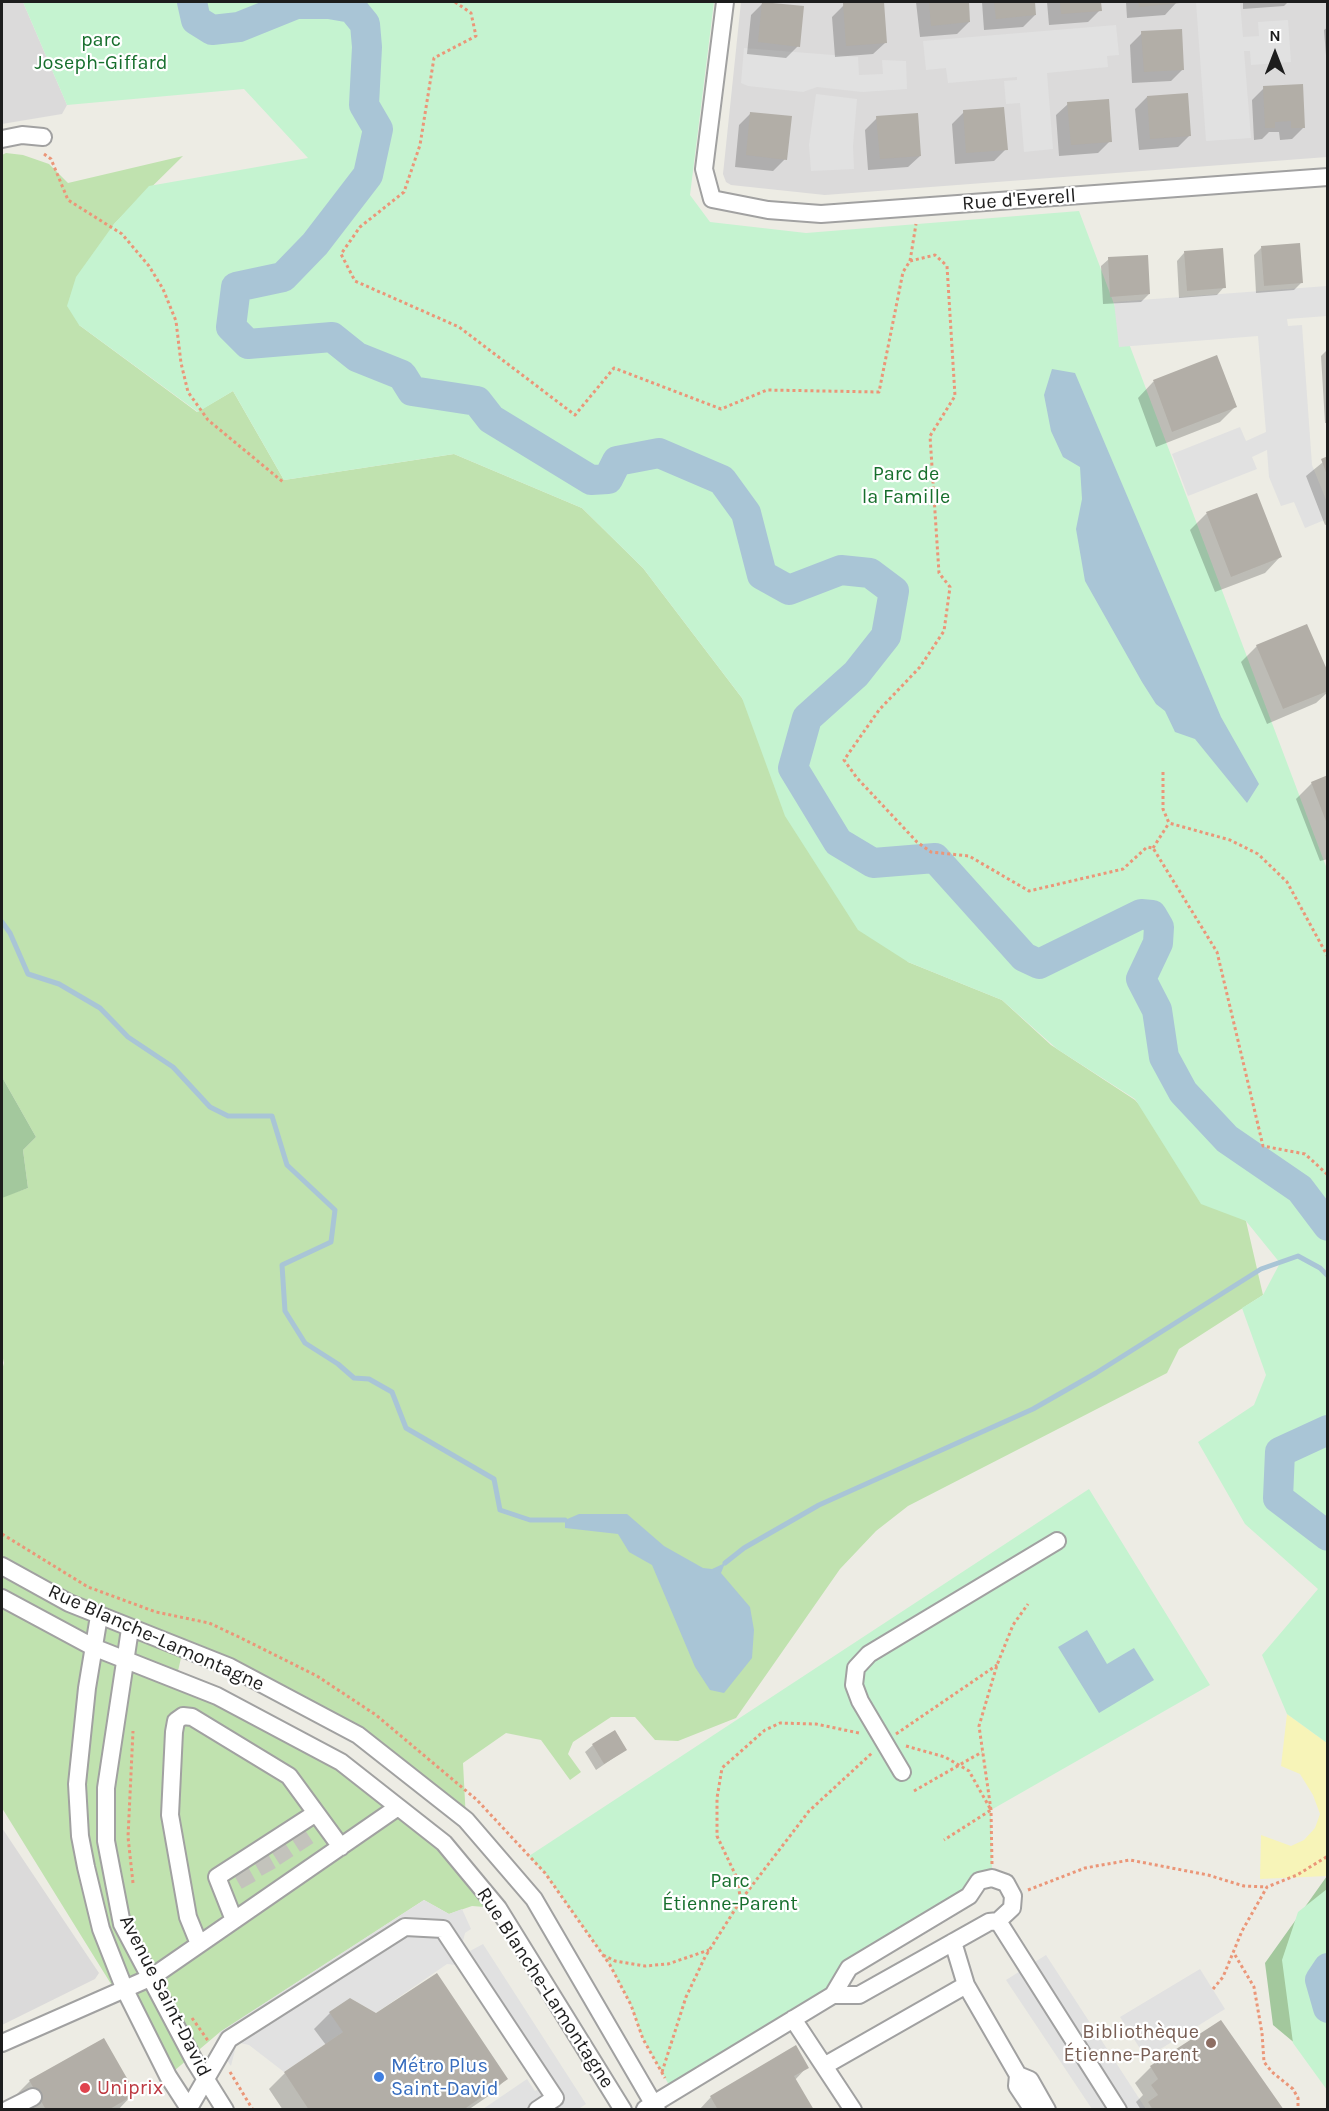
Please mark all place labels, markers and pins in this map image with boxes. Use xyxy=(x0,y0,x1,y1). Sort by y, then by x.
place label: Bibliothèque Étienne-Parent xyxy=(1063,2020,1199,2067)
marker: Bibliothèque Étienne-Parent xyxy=(1204,2036,1218,2050)
place label: Métro Plus Saint-David xyxy=(391,2054,499,2101)
marker: Métro Plus Saint-David xyxy=(372,2070,386,2084)
place label: Uniprix xyxy=(97,2076,163,2100)
marker: Uniprix xyxy=(78,2081,92,2095)

